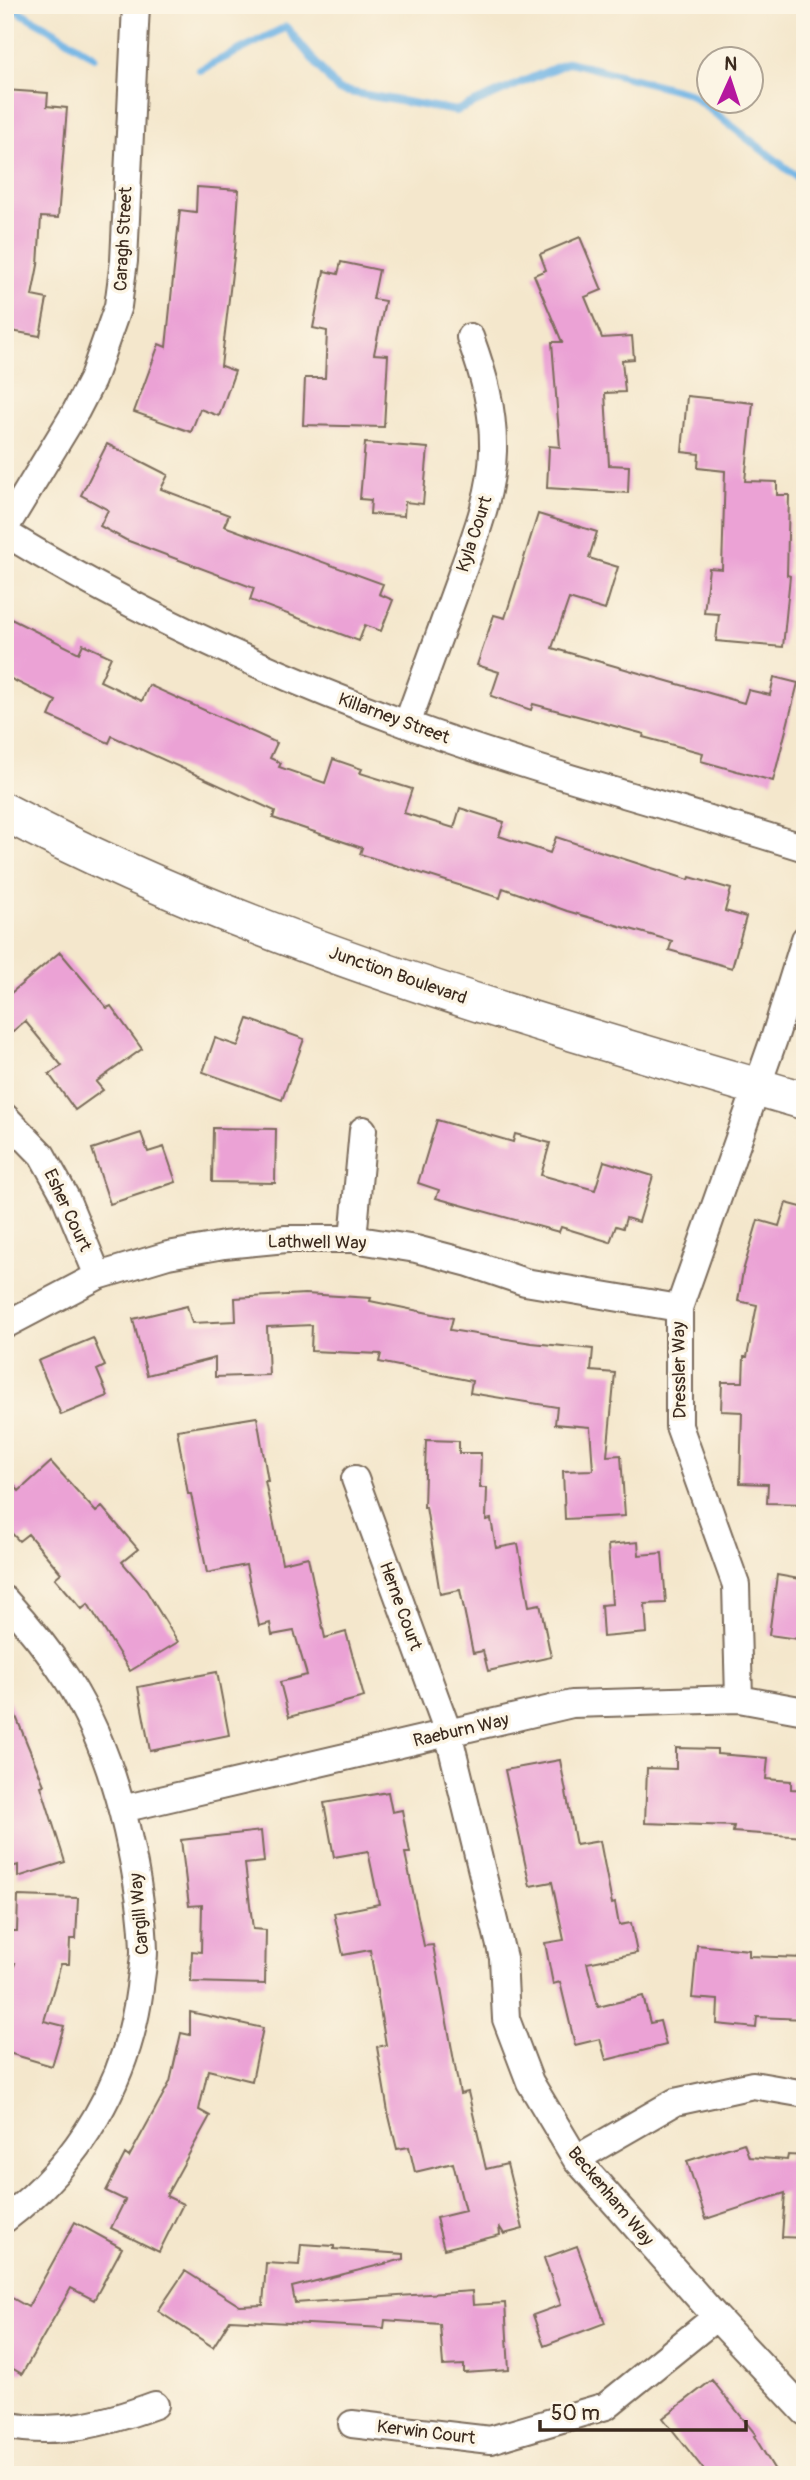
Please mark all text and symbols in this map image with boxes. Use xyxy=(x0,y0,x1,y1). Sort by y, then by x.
north arrow xyxy=(694,46,764,116)
text: N xyxy=(724,52,738,76)
street label: Caragh Street xyxy=(109,185,138,292)
street label: Kyla Court xyxy=(451,493,498,575)
street label: Killarney Street xyxy=(335,688,453,750)
street label: Junction Boulevard xyxy=(326,941,470,1010)
street label: Esher Court xyxy=(38,1165,97,1256)
street label: Lathwell Way xyxy=(267,1230,367,1255)
street label: Dressler Way xyxy=(667,1321,692,1419)
street label: Herne Court xyxy=(374,1559,427,1654)
street label: Raeburn Way xyxy=(411,1708,512,1753)
street label: Cargill Way xyxy=(124,1872,155,1956)
street label: Beckenham Way xyxy=(562,2142,659,2251)
scale bar xyxy=(540,2389,747,2433)
text: 50 m xyxy=(551,2400,600,2427)
street label: Kerwin Court xyxy=(375,2415,477,2450)

